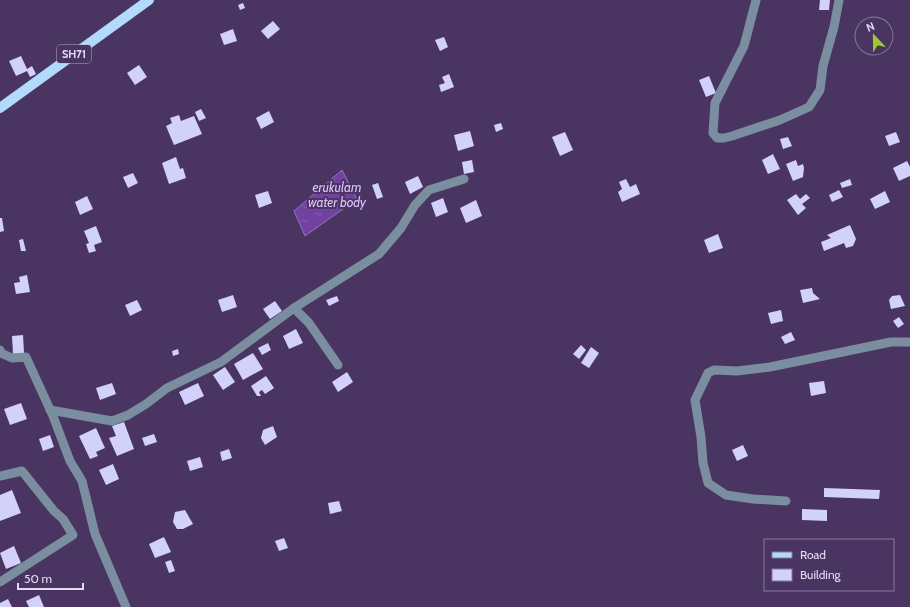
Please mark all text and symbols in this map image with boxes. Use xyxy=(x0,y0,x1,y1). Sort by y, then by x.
north arrow xyxy=(854,16,894,56)
text: N xyxy=(864,19,876,35)
road number: SH71 xyxy=(57,45,91,63)
water label: erukulam water body xyxy=(308,179,367,210)
legend xyxy=(764,539,894,591)
text: Road xyxy=(800,547,826,562)
scale bar xyxy=(18,565,83,591)
text: Building xyxy=(800,567,842,582)
text: 50 m xyxy=(24,571,52,586)

